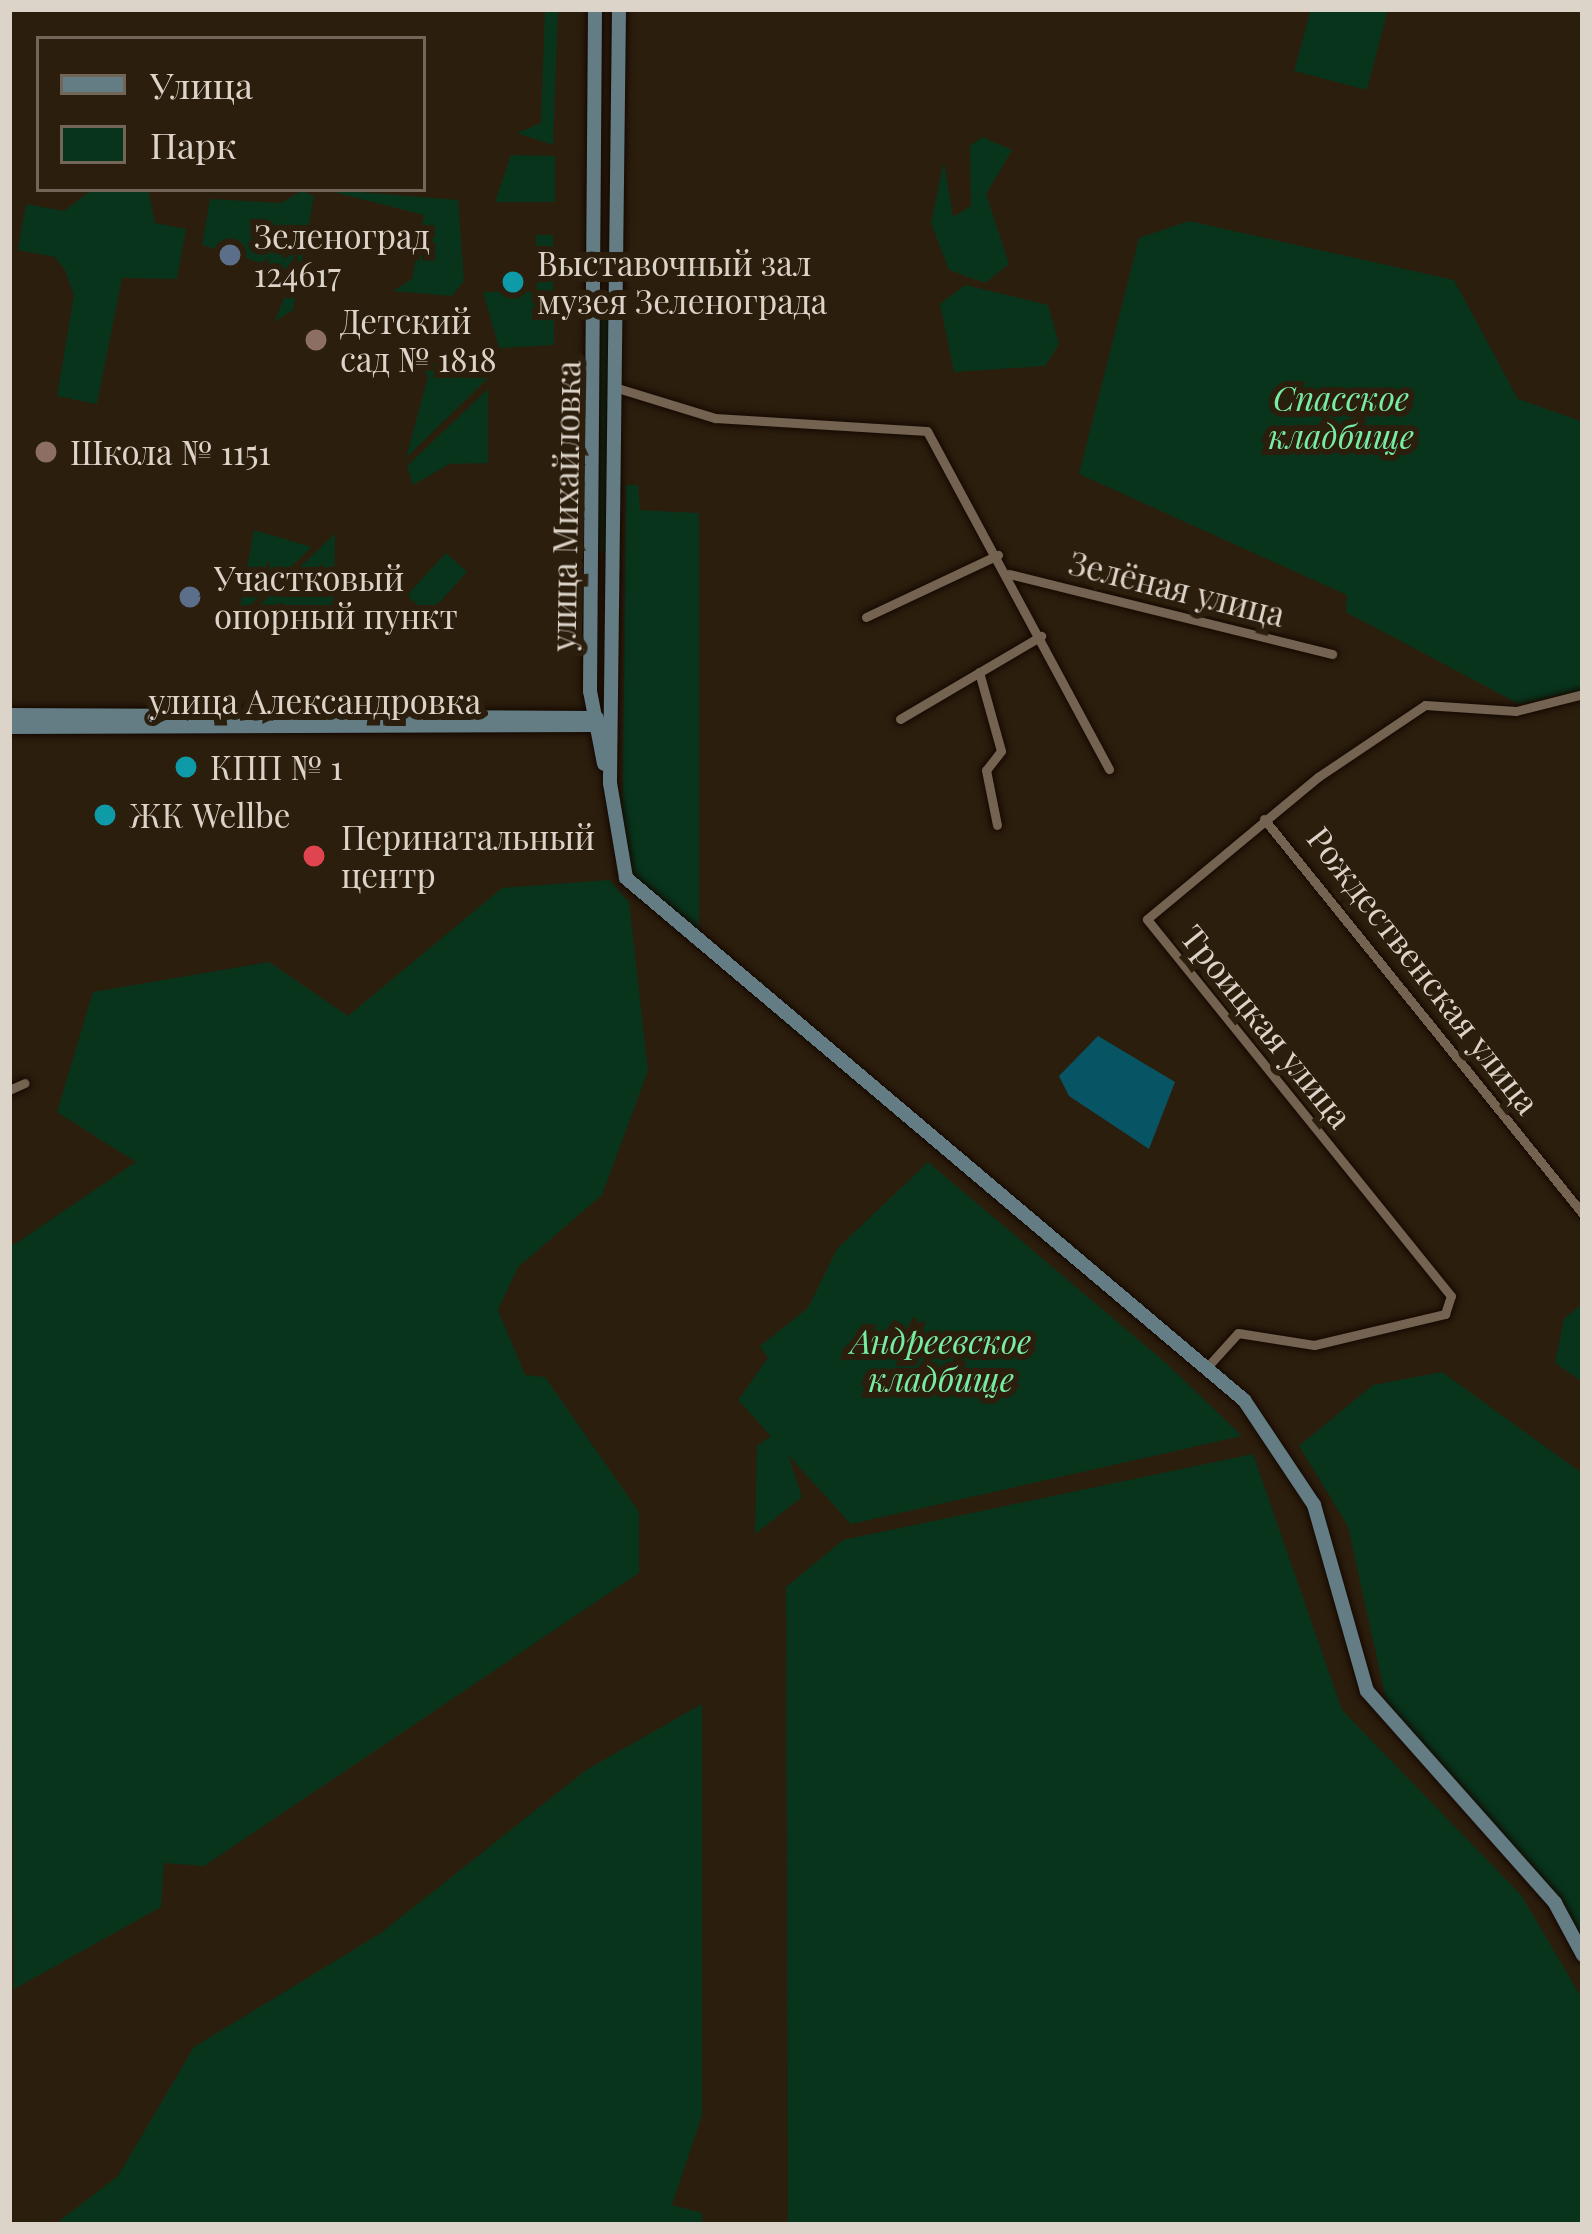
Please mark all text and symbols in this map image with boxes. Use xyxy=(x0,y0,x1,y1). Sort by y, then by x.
legend xyxy=(36,36,426,192)
text: Улица xyxy=(150,60,253,108)
text: Парк xyxy=(150,120,237,168)
place label: Зеленоград 124617 xyxy=(254,216,430,294)
marker: Зеленоград 124617 xyxy=(217,242,243,268)
place label: Выставочный зал музея Зеленограда xyxy=(537,243,827,321)
marker: Выставочный зал музея Зеленограда xyxy=(500,269,526,295)
place label: Детский сад № 1818 xyxy=(340,301,497,379)
marker: Детский сад № 1818 xyxy=(303,327,329,353)
street label: улица Михайловка xyxy=(543,360,587,652)
park label: Спасское кладбище xyxy=(1268,378,1414,456)
place label: Школа № 1151 xyxy=(70,432,271,472)
marker: Школа № 1151 xyxy=(33,439,59,465)
street label: Зелёная улица xyxy=(1065,542,1289,634)
place label: Участковый опорный пункт xyxy=(214,558,458,636)
marker: Участковый опорный пункт xyxy=(177,584,203,610)
street label: улица Александровка xyxy=(149,681,481,721)
place label: КПП № 1 xyxy=(210,747,343,787)
marker: КПП № 1 xyxy=(173,754,199,780)
place label: ЖК Wellbe xyxy=(129,795,290,835)
marker: ЖК Wellbe xyxy=(92,802,118,828)
place label: Перинатальный центр xyxy=(341,817,595,895)
street label: Рождественская улица xyxy=(1300,819,1548,1121)
marker: Перинатальный центр xyxy=(298,840,330,872)
street label: Троицкая улица xyxy=(1173,917,1361,1135)
park label: Андреевское кладбище xyxy=(851,1321,1031,1399)

